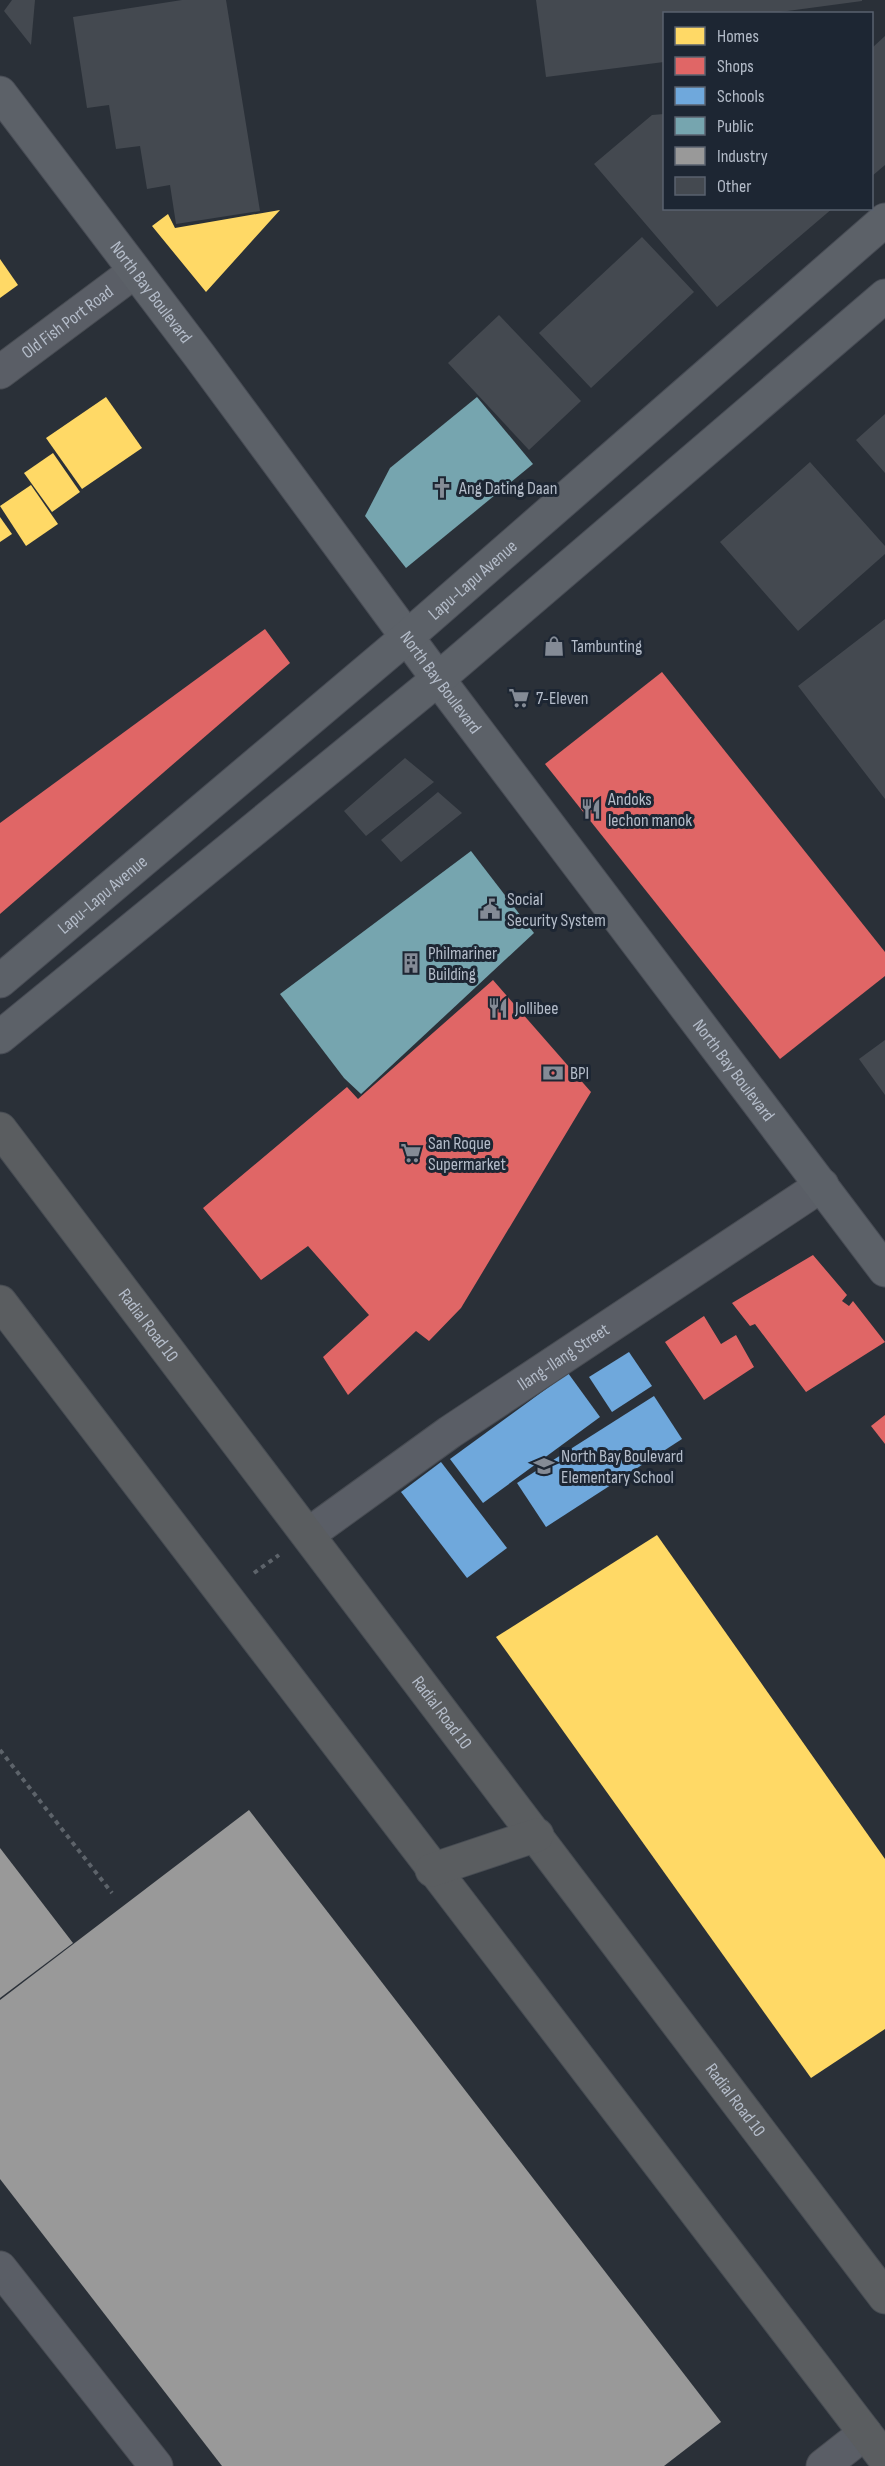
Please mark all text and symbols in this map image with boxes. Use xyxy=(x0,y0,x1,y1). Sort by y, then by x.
legend xyxy=(663,12,873,210)
text: Homes xyxy=(717,26,759,47)
text: Shops xyxy=(717,56,754,77)
text: Schools xyxy=(717,86,764,107)
text: Public xyxy=(717,116,754,137)
text: Industry xyxy=(717,146,768,167)
text: Other xyxy=(717,176,751,197)
street label: North Bay Boulevard xyxy=(106,237,197,347)
street label: Old Fish Port Road xyxy=(17,281,117,363)
church icon: Ang Dating Daan xyxy=(430,476,454,500)
place label: Ang Dating Daan xyxy=(458,478,557,499)
street label: Lapu-Lapu Avenue xyxy=(424,535,521,624)
street label: North Bay Boulevard xyxy=(396,627,486,738)
shop icon: Tambunting xyxy=(542,634,566,658)
place label: Tambunting xyxy=(571,636,642,657)
supermarket icon: 7-Eleven xyxy=(507,686,531,710)
place label: 7-Eleven xyxy=(536,688,589,709)
place label: Andoks lechon manok xyxy=(607,789,692,831)
restaurant icon: Andoks lechon manok xyxy=(579,797,603,821)
street label: Lapu-Lapu Avenue xyxy=(53,851,151,938)
place label: Social Security System xyxy=(507,889,606,931)
public building icon: Social Security System xyxy=(478,897,502,921)
place label: Philmariner Building xyxy=(428,943,497,985)
building icon: Philmariner Building xyxy=(399,951,423,975)
restaurant icon: Jollibee xyxy=(486,996,510,1020)
place label: Jollibee xyxy=(514,998,559,1019)
street label: North Bay Boulevard xyxy=(689,1015,779,1125)
bank icon: BPI xyxy=(541,1061,565,1085)
place label: BPI xyxy=(570,1063,589,1084)
place label: San Roque Supermarket xyxy=(428,1133,507,1175)
supermarket icon: San Roque Supermarket xyxy=(399,1141,423,1165)
street label: Radial Road 10 xyxy=(114,1284,183,1366)
street label: Ilang-Ilang Street xyxy=(513,1319,613,1395)
place label: North Bay Boulevard Elementary School xyxy=(561,1446,683,1488)
school or university icon: North Bay Boulevard Elementary School xyxy=(532,1454,556,1478)
street label: Radial Road 10 xyxy=(408,1672,477,1753)
street label: Radial Road 10 xyxy=(701,2059,770,2141)

